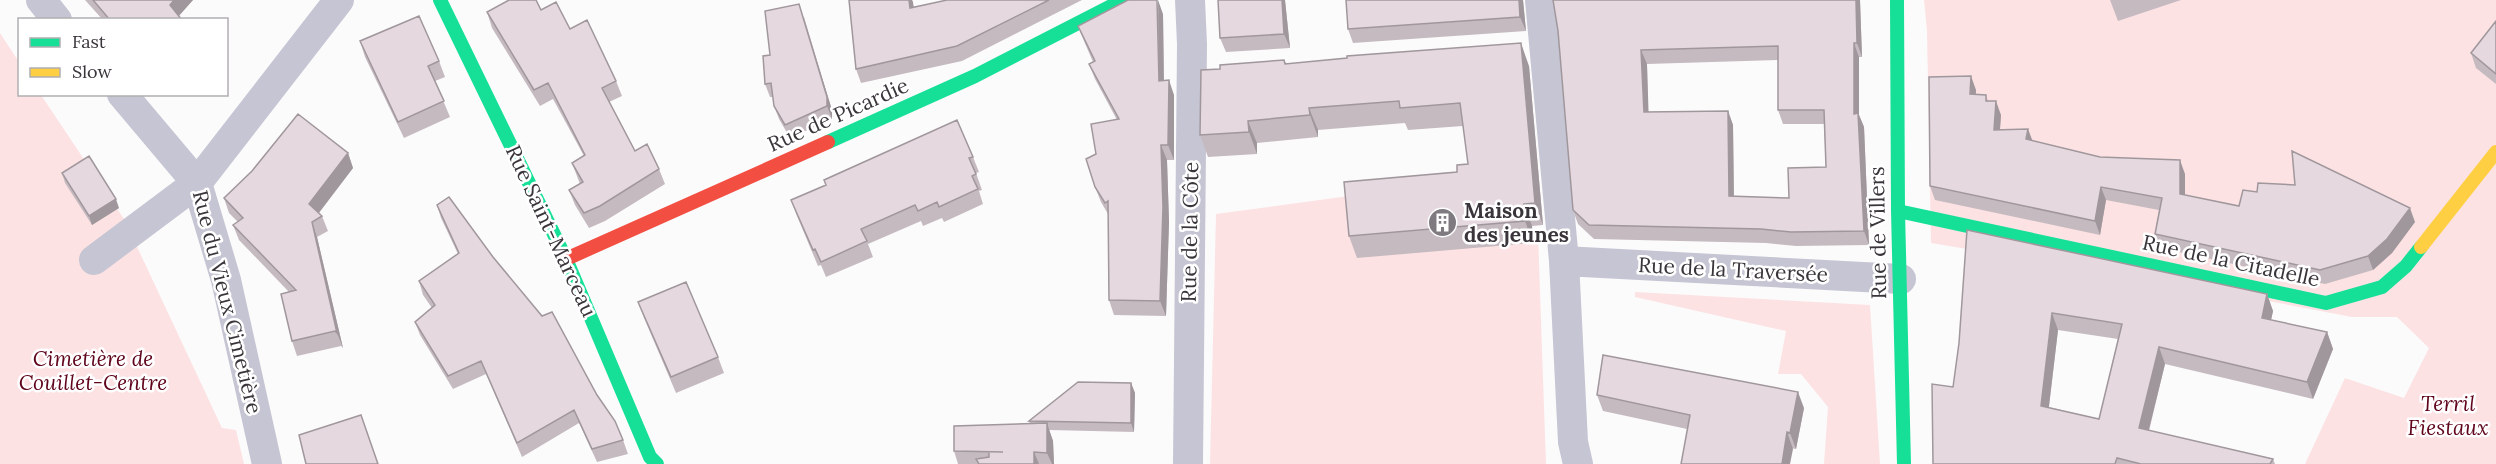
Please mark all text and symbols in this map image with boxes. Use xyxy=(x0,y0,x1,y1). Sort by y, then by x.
legend xyxy=(18,18,228,96)
text: Fast xyxy=(72,30,106,53)
text: Slow xyxy=(72,60,112,83)
street label: Rue de Picardie xyxy=(763,71,912,158)
street label: Rue Saint-Marceau xyxy=(500,141,603,321)
street label: Rue de la Côte xyxy=(1175,161,1204,303)
street label: Rue de Villers xyxy=(1863,166,1892,300)
street label: Rue du Vieux Cimetière xyxy=(187,187,268,416)
place label: Maison des jeunes xyxy=(1464,197,1569,248)
building icon: Maison des jeunes xyxy=(1427,207,1459,239)
street label: Rue de la Citadelle xyxy=(2140,229,2322,293)
street label: Rue de la Traversée xyxy=(1637,251,1829,288)
park label: Cimetière de Couillet-Centre xyxy=(19,345,167,396)
park label: Terril Fiestaux xyxy=(2408,390,2488,441)

